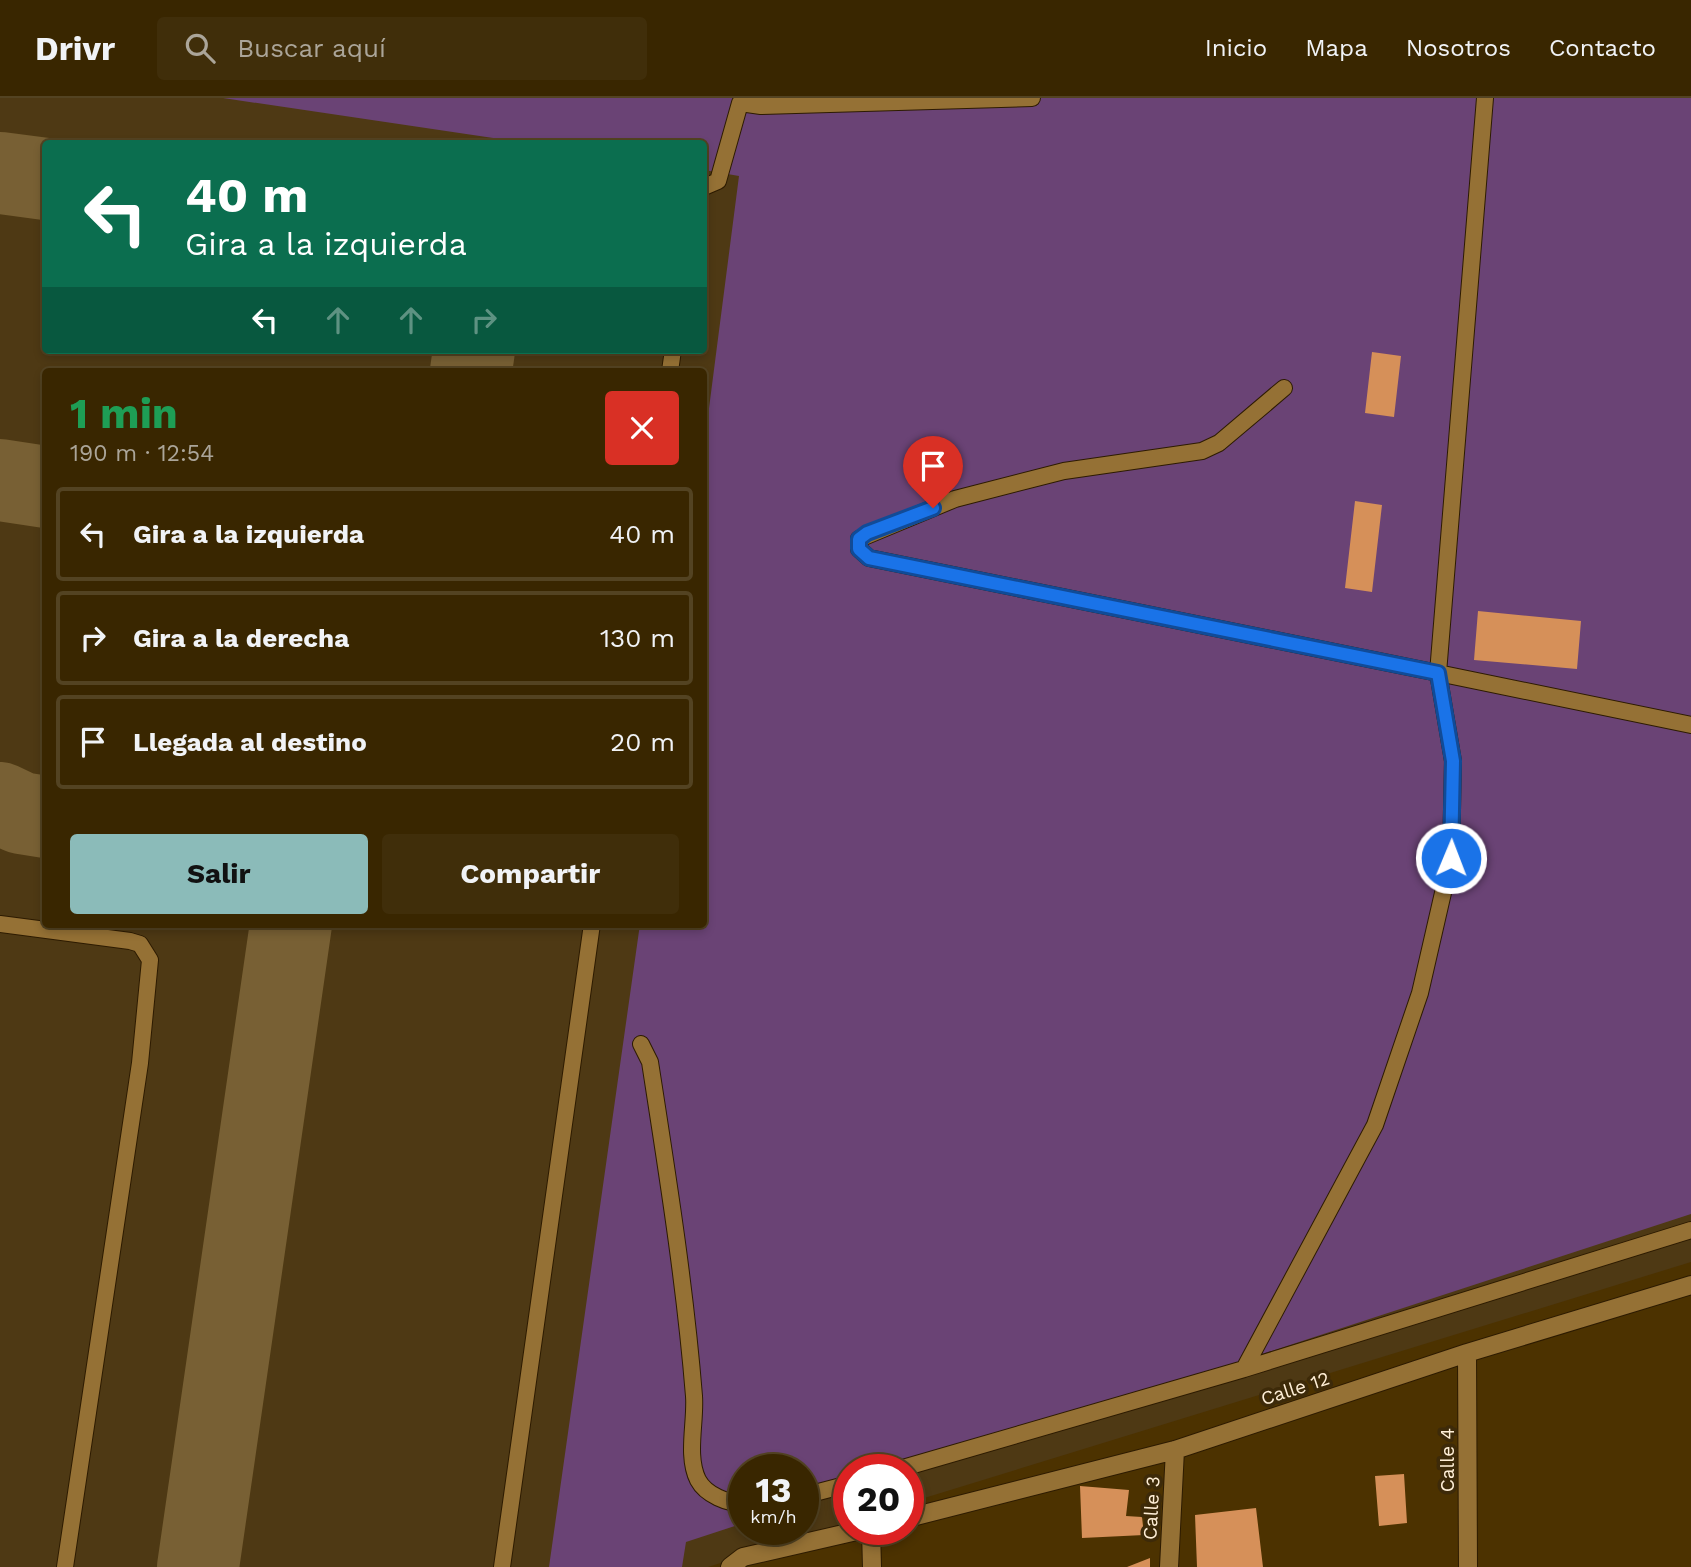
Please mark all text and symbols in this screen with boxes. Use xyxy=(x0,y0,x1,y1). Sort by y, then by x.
search box xyxy=(157,17,647,80)
text: Drivr xyxy=(35,29,115,68)
icon: search xyxy=(181,29,219,67)
text: Buscar aquí xyxy=(237,33,386,63)
text: Inicio xyxy=(1205,34,1267,62)
text: Mapa xyxy=(1305,34,1368,62)
text: Nosotros xyxy=(1406,34,1511,62)
text: Contacto xyxy=(1549,34,1656,62)
text: 40 m xyxy=(185,166,308,224)
icon: left xyxy=(70,168,161,259)
text: Gira a la izquierda xyxy=(185,225,467,263)
icon: left xyxy=(246,301,284,339)
icon: ahead xyxy=(319,301,357,339)
icon: ahead xyxy=(392,301,430,339)
icon: right xyxy=(465,301,503,339)
text: 1 min xyxy=(70,389,178,438)
button: close xyxy=(605,391,679,465)
pin xyxy=(903,436,963,508)
text: 190 m · 12:54 xyxy=(70,440,214,467)
icon: arrive xyxy=(914,447,952,485)
icon: left xyxy=(74,515,112,553)
text: Gira a la izquierda xyxy=(133,519,364,549)
text: 40 m xyxy=(609,519,675,549)
icon: right xyxy=(74,619,112,657)
text: Gira a la derecha xyxy=(133,623,349,653)
text: 130 m xyxy=(600,623,675,653)
icon: arrive xyxy=(74,723,112,761)
text: Llegada al destino xyxy=(133,727,367,757)
text: 20 m xyxy=(610,727,675,757)
position arrow xyxy=(1414,821,1488,895)
button: Salir xyxy=(70,834,368,914)
button: Compartir xyxy=(382,834,679,914)
street label: Calle 12 xyxy=(1258,1367,1332,1410)
street label: Calle 4 xyxy=(1436,1428,1459,1492)
speed limit sign: 20 xyxy=(833,1454,924,1545)
text: 13 xyxy=(756,1469,791,1511)
street label: Calle 3 xyxy=(1138,1475,1165,1541)
text: km/h xyxy=(750,1506,797,1527)

